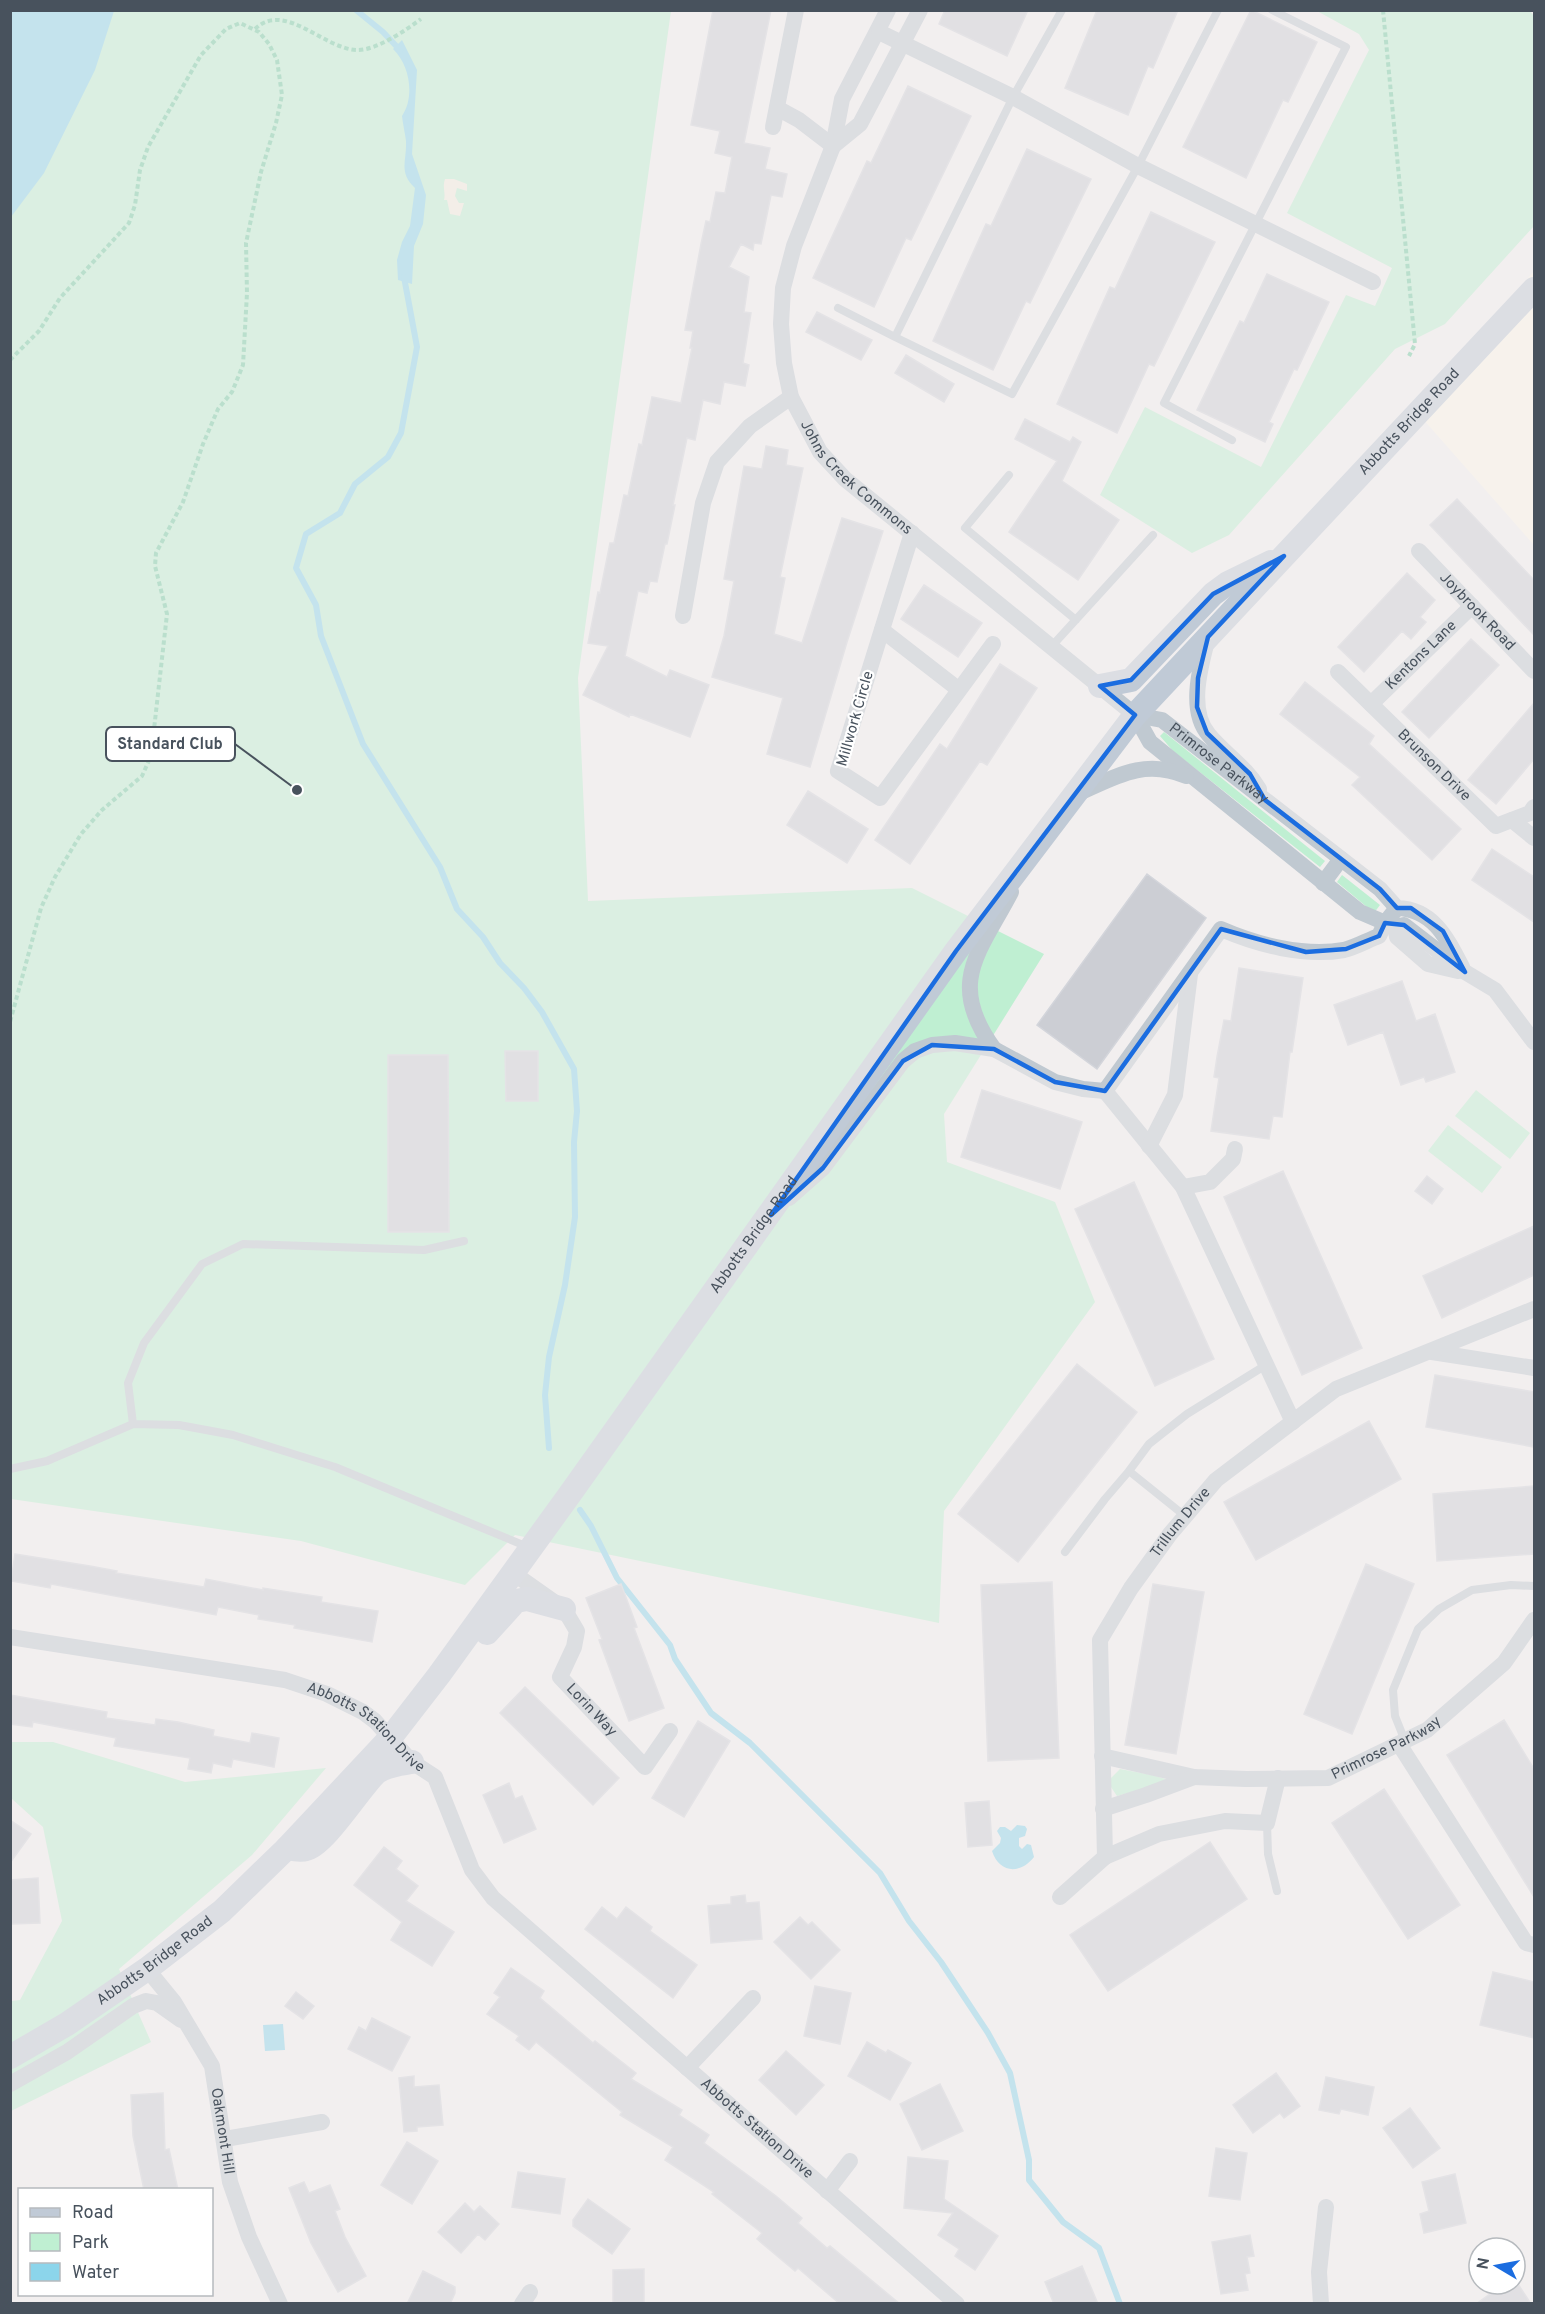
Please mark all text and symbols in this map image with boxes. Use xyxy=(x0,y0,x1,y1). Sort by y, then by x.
street label: Abbotts Bridge Road xyxy=(1355,365,1464,480)
street label: Johns Creek Commons xyxy=(796,417,916,539)
street label: Joybrook Road xyxy=(1435,568,1519,655)
street label: Kentons Lane xyxy=(1382,616,1461,694)
street label: Millwork Circle xyxy=(833,669,879,769)
street label: Primrose Parkway xyxy=(1165,719,1272,809)
street label: Brunson Drive xyxy=(1393,725,1475,806)
callout: Standard Club xyxy=(106,727,235,761)
text: Standard Club xyxy=(117,735,223,755)
street label: Abbotts Bridge Road xyxy=(706,1173,802,1297)
street label: Trillum Drive xyxy=(1146,1484,1215,1561)
street label: Abbotts Station Drive xyxy=(304,1678,428,1777)
street label: Lorin Way xyxy=(562,1680,621,1741)
street label: Primrose Parkway xyxy=(1328,1712,1446,1784)
street label: Abbotts Bridge Road xyxy=(93,1912,217,2010)
street label: Abbotts Station Drive xyxy=(696,2074,817,2183)
street label: Oakmont Hill xyxy=(206,2086,238,2176)
legend xyxy=(18,2188,213,2296)
text: Road xyxy=(72,2202,114,2225)
text: Park xyxy=(72,2232,109,2255)
north arrow xyxy=(1467,2236,1527,2296)
text: N xyxy=(1473,2256,1495,2271)
text: Water xyxy=(72,2262,119,2285)

